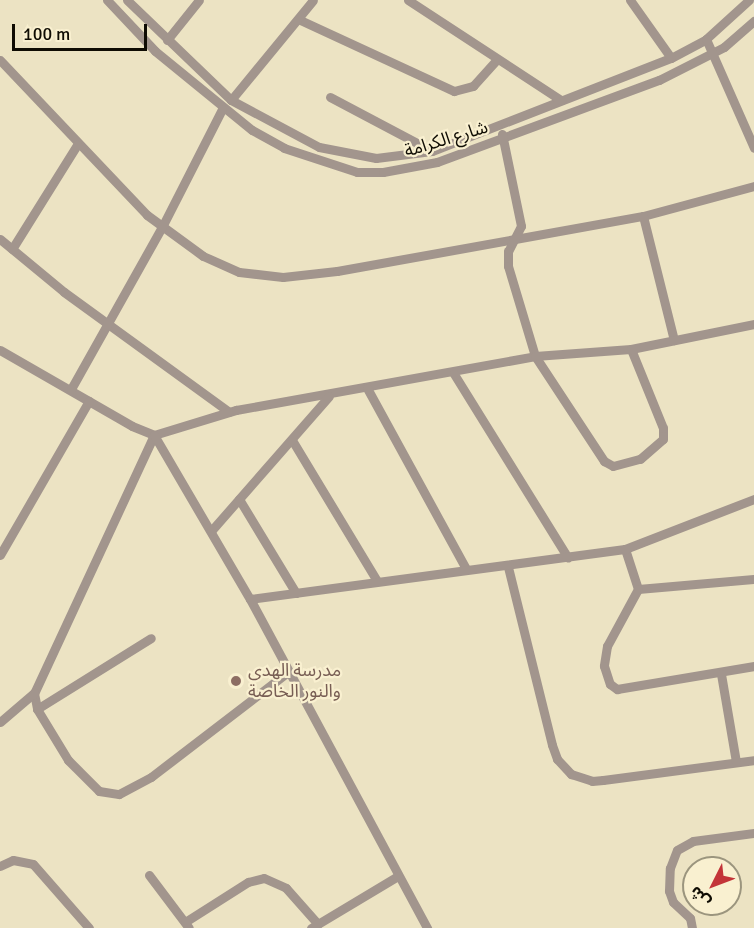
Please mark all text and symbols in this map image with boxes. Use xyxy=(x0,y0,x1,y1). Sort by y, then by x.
scale bar xyxy=(15,12,150,50)
text: 100 m xyxy=(23,23,70,45)
street label: شارع الكرامة xyxy=(402,116,490,162)
place label: مدرسة الهدى والنور الخاصة xyxy=(248,660,341,702)
marker: مدرسة الهدى والنور الخاصة xyxy=(229,674,243,688)
north arrow xyxy=(682,856,742,916)
text: ش xyxy=(685,882,715,912)

